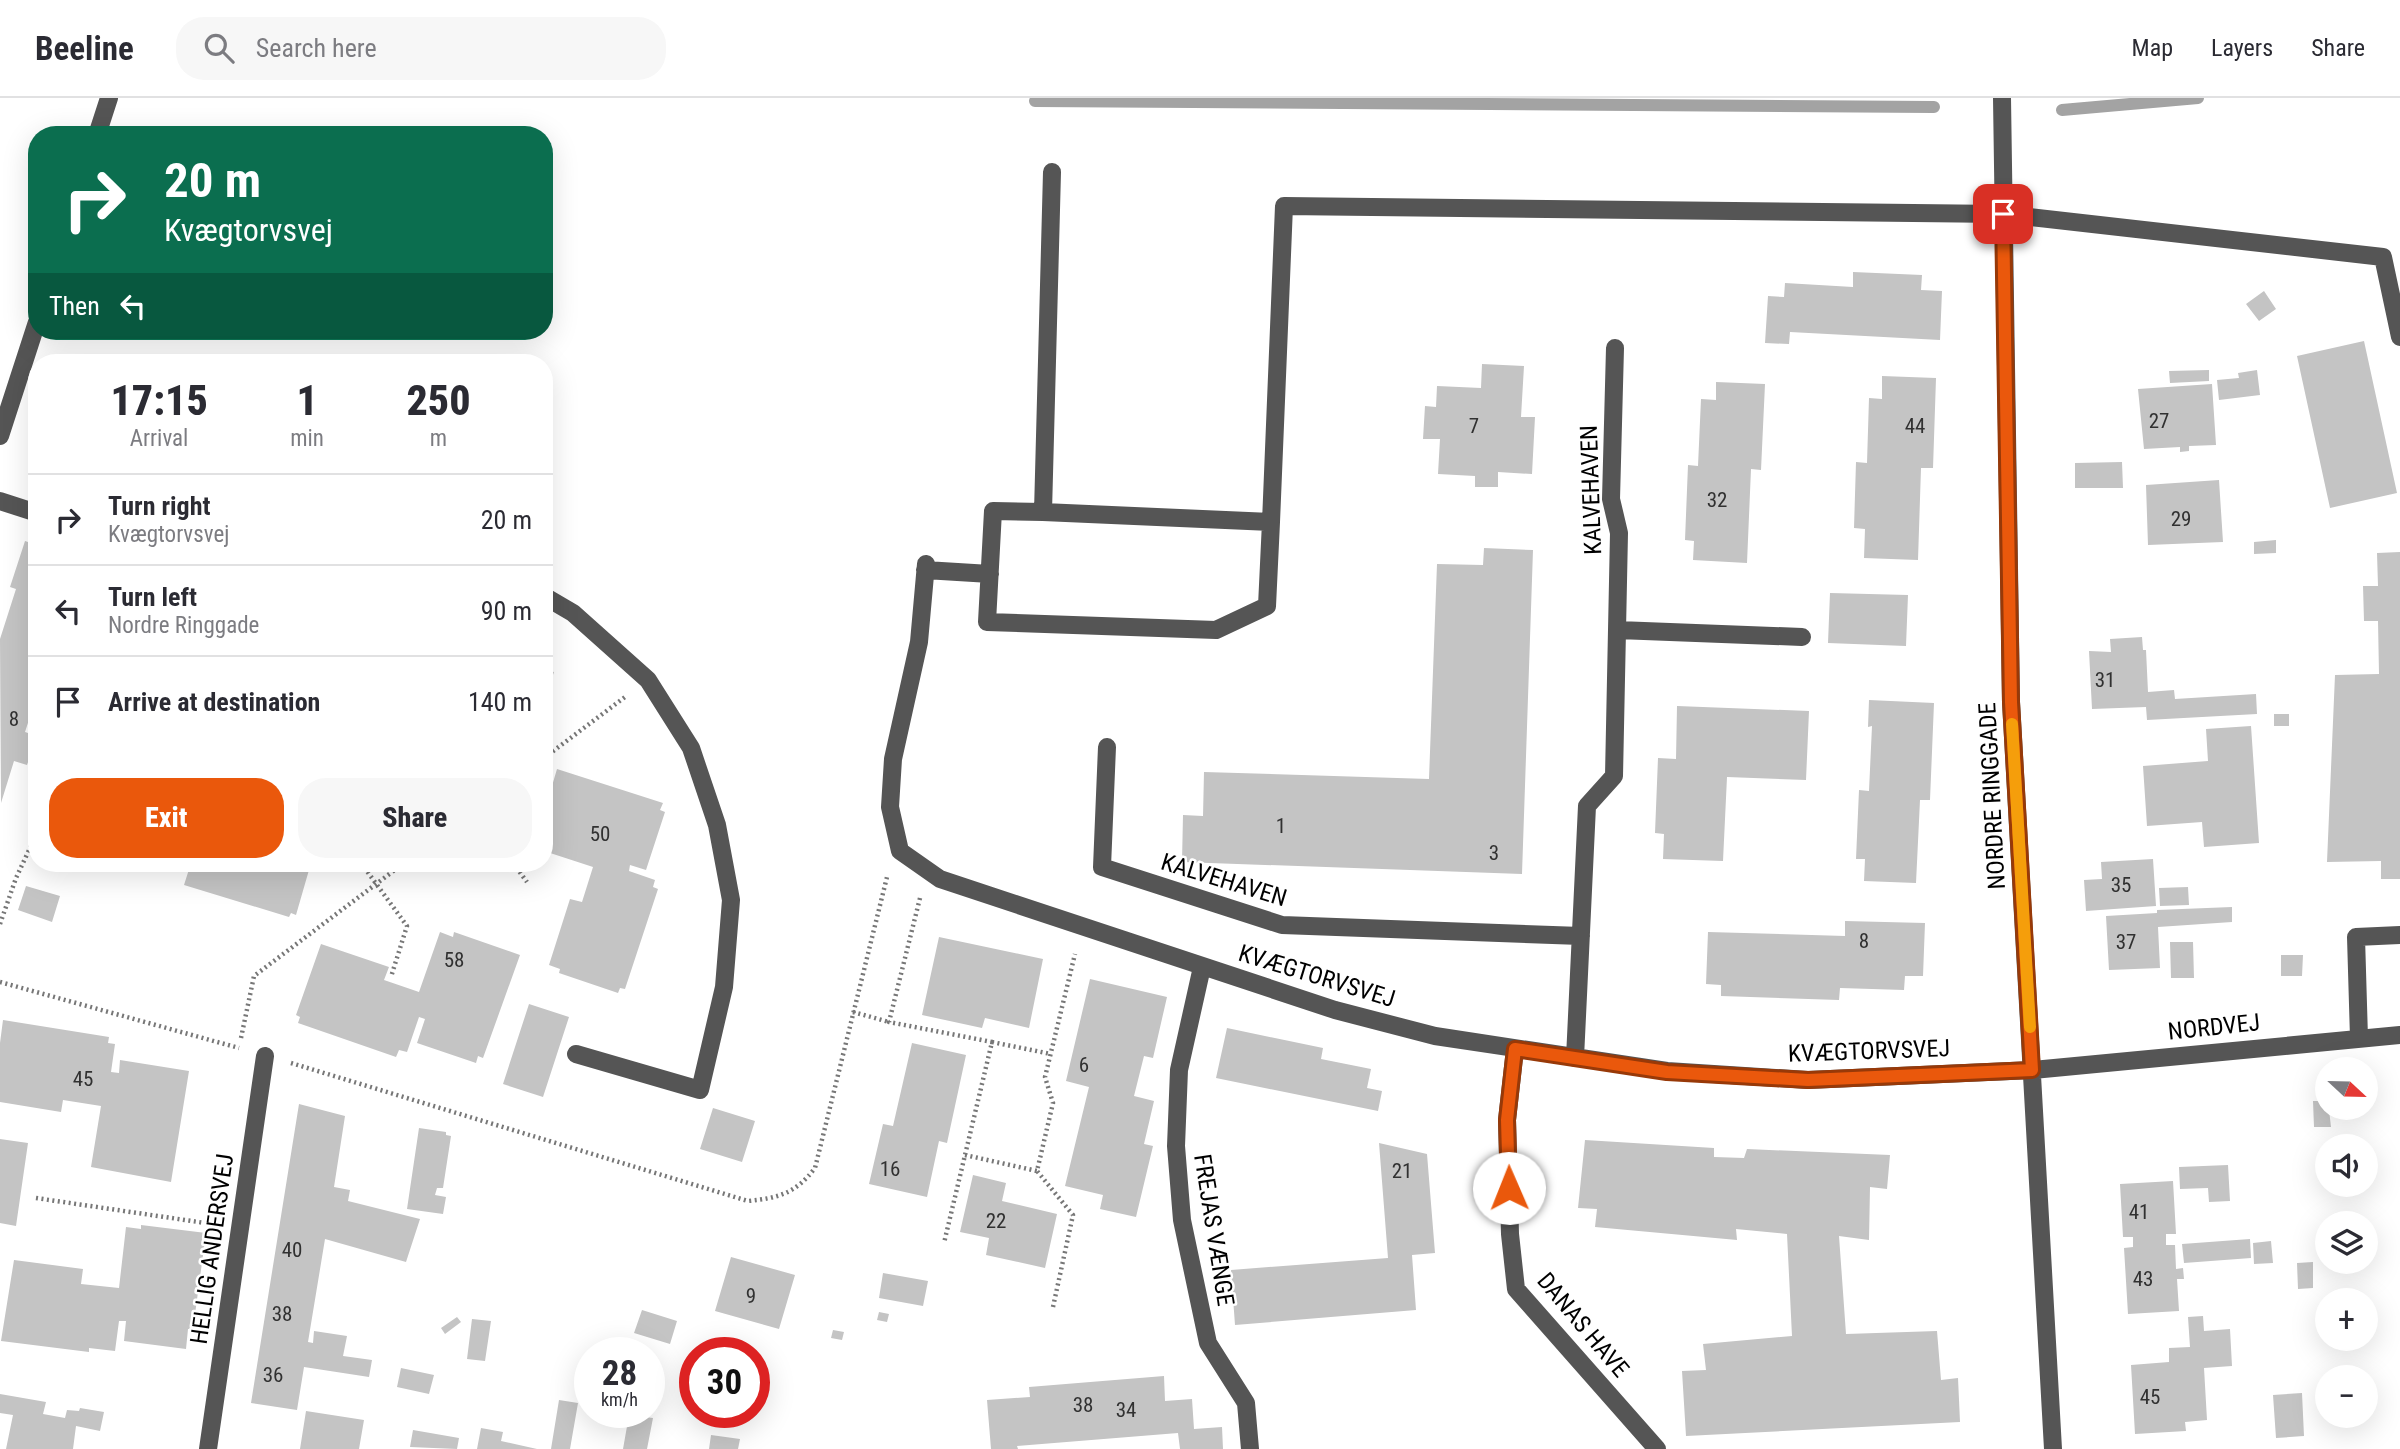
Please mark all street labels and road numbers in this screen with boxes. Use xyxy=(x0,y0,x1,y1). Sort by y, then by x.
street label: KALVEHAVEN xyxy=(1575,425,1607,555)
street label: NORDRE RINGGADE xyxy=(1973,702,2011,890)
street label: KALVEHAVEN xyxy=(1158,848,1290,912)
street label: KVÆGTORVSVEJ xyxy=(1235,939,1399,1013)
street label: NORDVEJ xyxy=(2167,1008,2261,1046)
street label: KVÆGTORVSVEJ xyxy=(1787,1034,1951,1068)
street label: HELLIG ANDERSVEJ xyxy=(185,1152,239,1346)
street label: FREJAS VÆNGE xyxy=(1188,1152,1240,1308)
street label: DANAS HAVE xyxy=(1531,1267,1635,1383)

